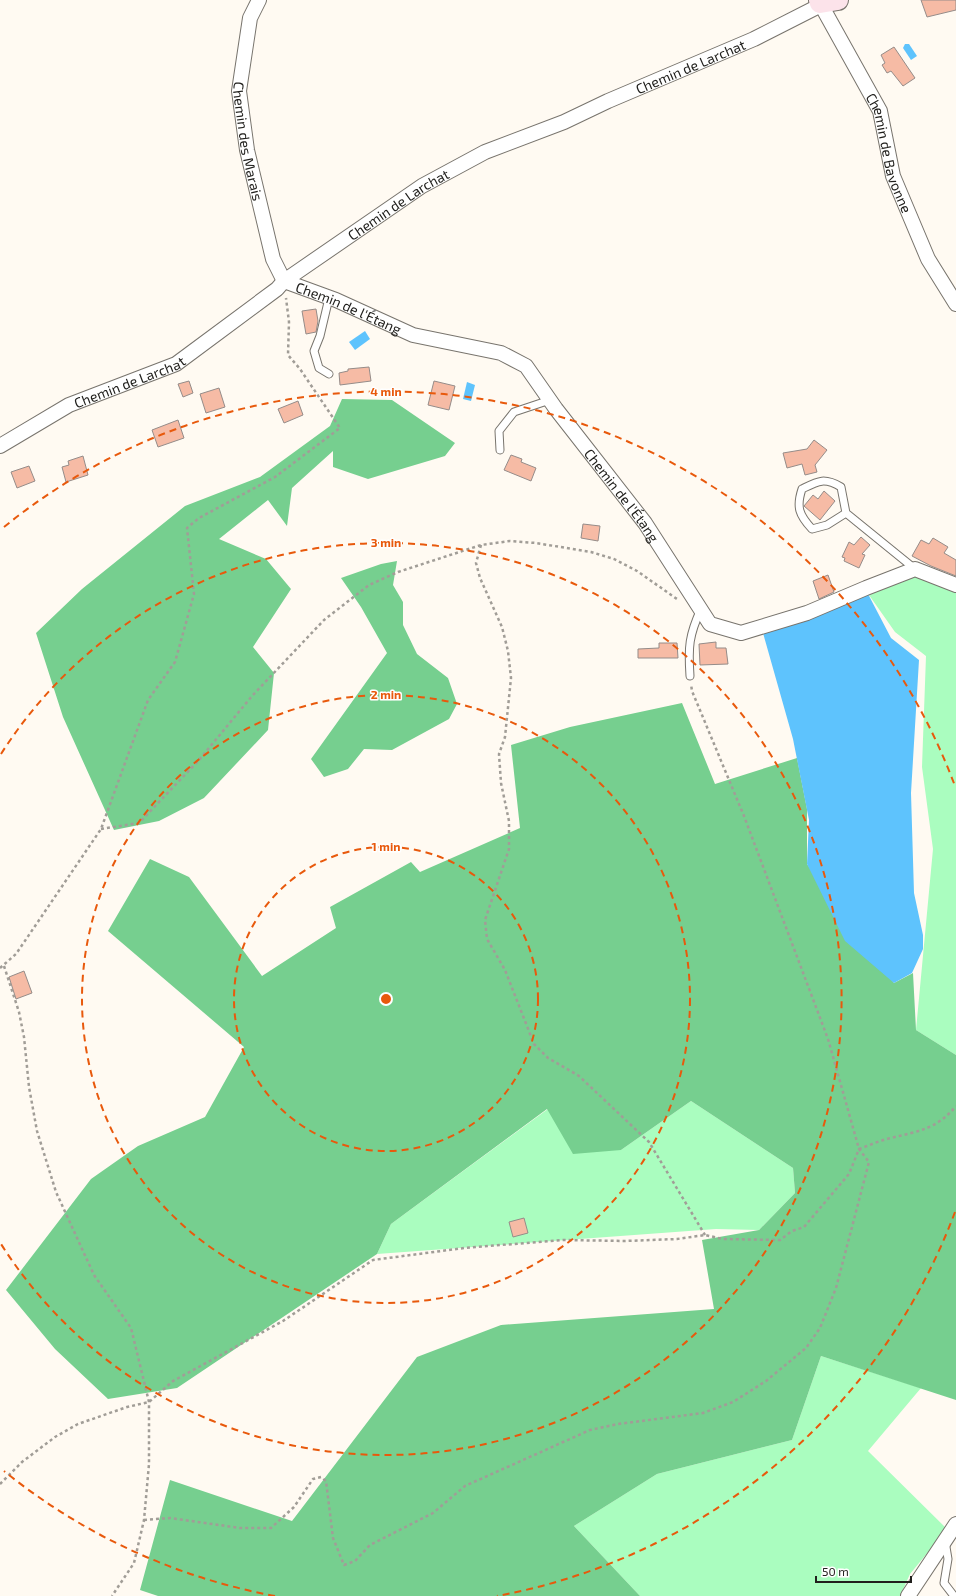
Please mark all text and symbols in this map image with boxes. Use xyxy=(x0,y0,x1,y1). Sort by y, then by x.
street label: Chemin de Larchat xyxy=(633,35,748,97)
street label: Chemin des Marais xyxy=(230,81,267,202)
street label: Chemin de Bavonne xyxy=(863,90,916,215)
street label: Chemin de Larchat xyxy=(344,165,452,243)
street label: Chemin de l'Étang xyxy=(294,278,404,337)
street label: Chemin de Larchat xyxy=(71,352,188,411)
text: 4 min xyxy=(370,384,402,398)
street label: Chemin de l'Étang xyxy=(581,445,663,545)
text: 3 min xyxy=(371,535,401,549)
text: 2 min xyxy=(371,687,401,701)
text: 1 min xyxy=(372,839,400,853)
centre of rings xyxy=(379,992,393,1006)
scale bar xyxy=(816,1558,911,1584)
text: 50 m xyxy=(822,1564,849,1578)

